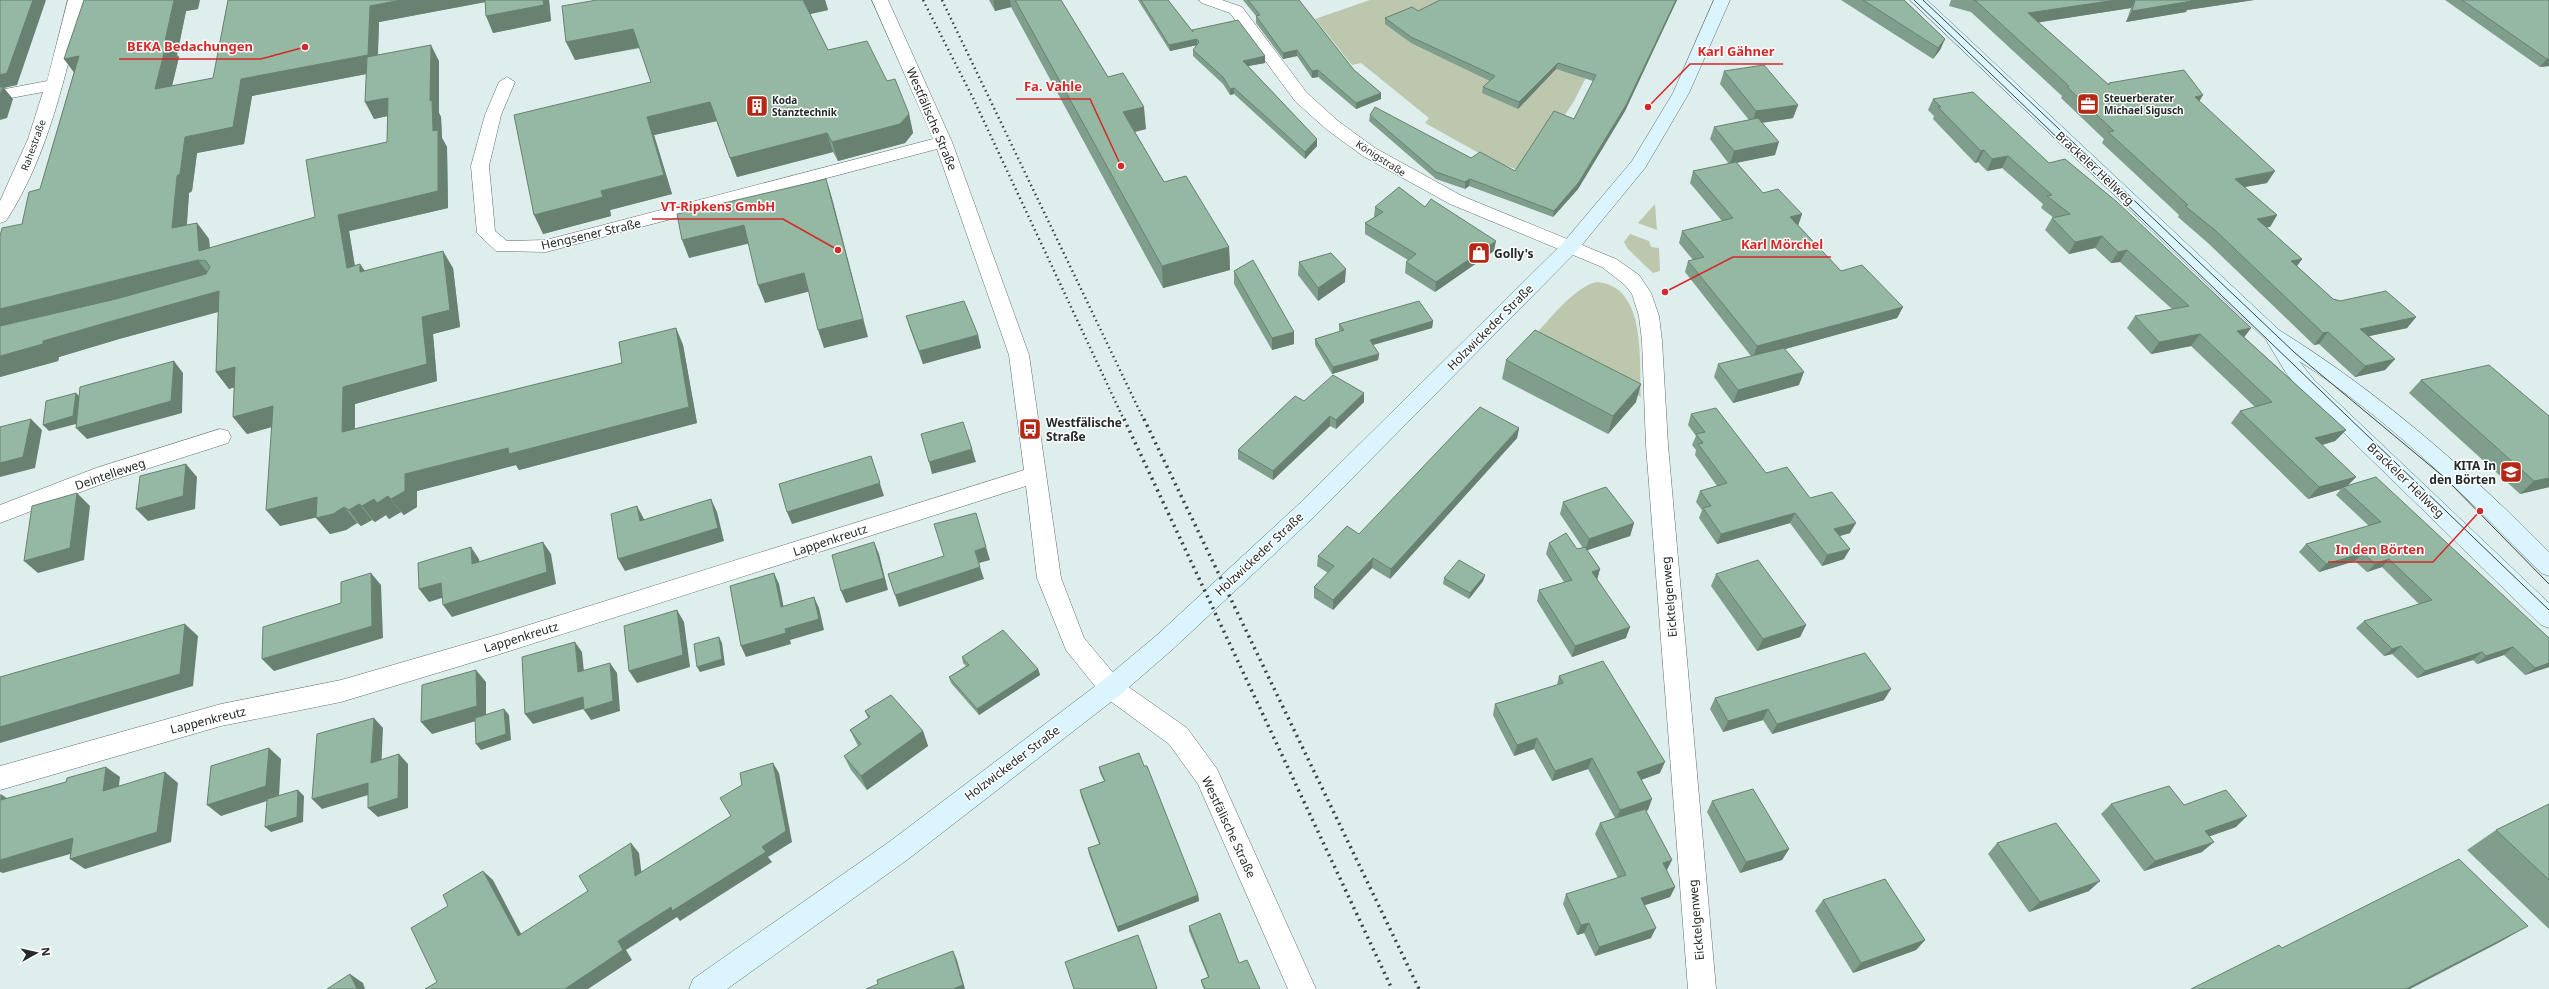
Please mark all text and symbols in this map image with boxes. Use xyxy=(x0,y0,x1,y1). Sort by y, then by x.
callout: BEKA Bedachungen xyxy=(119,34,261,59)
text: BEKA Bedachungen xyxy=(127,37,253,55)
callout: Karl Gähner xyxy=(1690,39,1783,64)
text: Karl Gähner xyxy=(1697,42,1775,60)
street label: Westfälische Straße xyxy=(903,65,961,173)
callout: Fa. Vahle xyxy=(1016,74,1090,99)
text: Fa. Vahle xyxy=(1024,77,1082,95)
office icon: Steuerberater Michael Sigusch xyxy=(2075,91,2101,117)
place label: Steuerberater Michael Sigusch xyxy=(2104,91,2184,117)
building icon: Koda Stanztechnik xyxy=(744,93,770,119)
place label: Koda Stanztechnik xyxy=(772,93,838,119)
street label: Rahestraße xyxy=(17,117,49,173)
street label: Brackeler Hellweg xyxy=(2052,127,2138,209)
street label: Königstraße xyxy=(1353,137,1409,180)
callout: VT-Ripkens GmbH xyxy=(652,194,783,219)
text: VT-Ripkens GmbH xyxy=(661,197,775,215)
street label: Hengsener Straße xyxy=(539,214,643,254)
callout: Karl Mörchel xyxy=(1733,232,1831,257)
text: Karl Mörchel xyxy=(1741,235,1823,253)
shop icon: Golly's xyxy=(1466,240,1492,266)
place label: Golly's xyxy=(1494,245,1534,262)
street label: Holzwickeder Straße xyxy=(1443,280,1537,374)
place label: Westfälische Straße xyxy=(1046,414,1122,445)
bus stop icon: Westfälische Straße xyxy=(1017,416,1043,442)
street label: Brackeler Hellweg xyxy=(2364,439,2448,521)
street label: Deintelleweg xyxy=(73,454,147,494)
place label: KITA In den Börten xyxy=(2429,457,2496,488)
school or university icon: KITA In den Börten xyxy=(2498,459,2524,485)
street label: Holzwickeder Straße xyxy=(1211,508,1307,600)
street label: Lappenkreutz xyxy=(791,520,870,560)
callout: In den Börten xyxy=(2328,537,2433,562)
text: In den Börten xyxy=(2335,540,2425,558)
street label: Eicktelgenweg xyxy=(1657,556,1681,638)
street label: Lappenkreutz xyxy=(482,617,561,656)
street label: Lappenkreutz xyxy=(168,702,248,738)
street label: Holzwickeder Straße xyxy=(961,721,1063,804)
street label: Westfälische Straße xyxy=(1198,773,1260,881)
street label: Eicktelgenweg xyxy=(1684,879,1708,961)
north arrow xyxy=(16,933,56,973)
text: N xyxy=(38,946,54,957)

